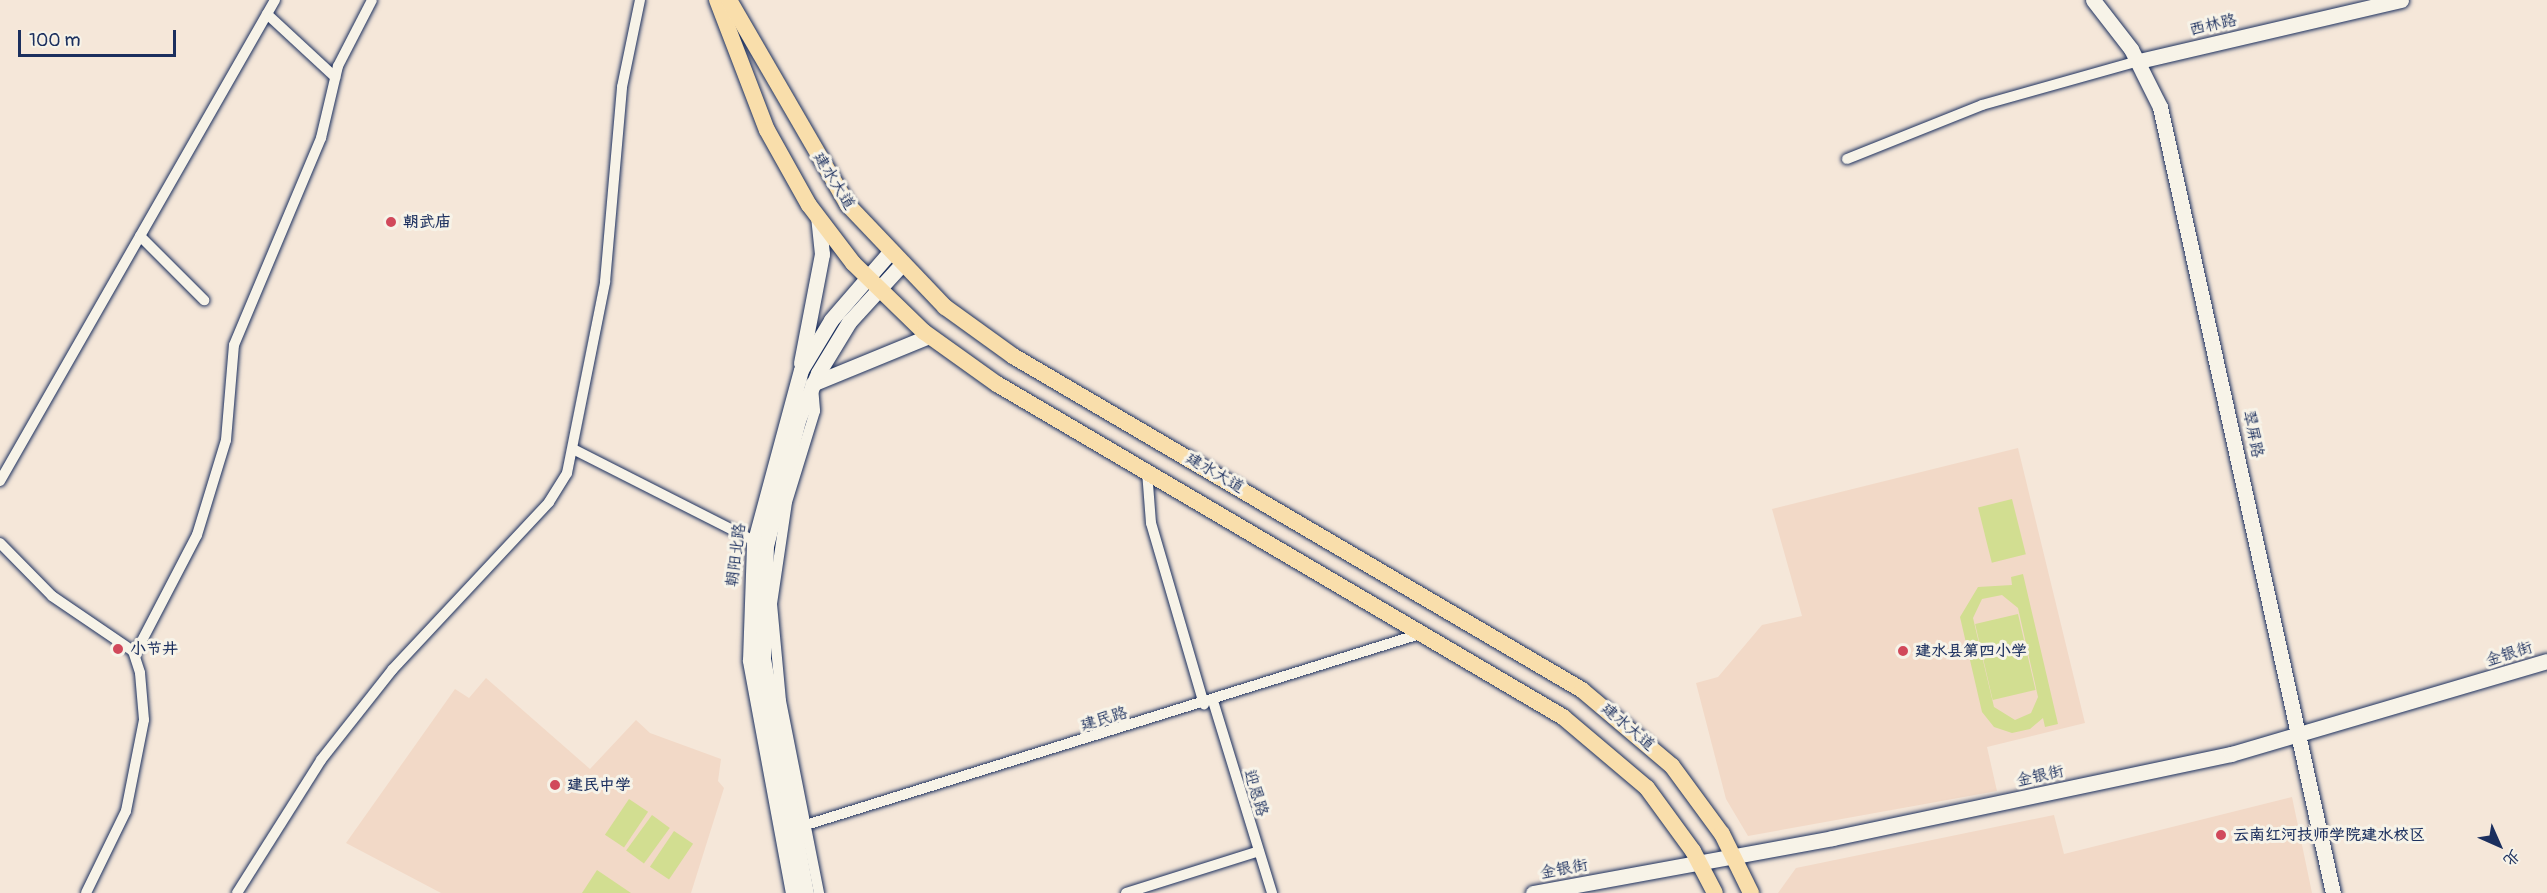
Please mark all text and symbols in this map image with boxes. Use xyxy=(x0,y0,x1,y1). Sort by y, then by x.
street label: 西林路 xyxy=(2187,10,2239,40)
scale bar xyxy=(21,18,178,56)
text: 100 m xyxy=(29,29,81,52)
street label: 建水大道 xyxy=(809,149,859,213)
place label: 朝武庙 xyxy=(403,212,451,232)
marker: 朝武庙 xyxy=(384,215,398,229)
street label: 翠屏路 xyxy=(2239,409,2267,459)
street label: 建水大道 xyxy=(1182,449,1248,497)
street label: 朝阳北路 xyxy=(723,522,749,588)
street label: 金银街 xyxy=(2483,638,2535,670)
place label: 小节井 xyxy=(130,639,178,659)
place label: 建水县第四小学 xyxy=(1915,641,2027,661)
marker: 小节井 xyxy=(111,642,125,656)
marker: 建水县第四小学 xyxy=(1896,644,1910,658)
street label: 建水大道 xyxy=(1597,699,1659,755)
street label: 建民路 xyxy=(1078,703,1130,735)
street label: 金银街 xyxy=(2015,762,2065,790)
street label: 迎恩路 xyxy=(1240,767,1272,819)
place label: 建民中学 xyxy=(567,775,631,795)
marker: 建民中学 xyxy=(548,778,562,792)
north arrow xyxy=(2469,815,2529,875)
place label: 云南红河技师学院建水校区 xyxy=(2233,825,2425,845)
marker: 云南红河技师学院建水校区 xyxy=(2214,828,2228,842)
text: 北 xyxy=(2499,845,2524,870)
street label: 金银街 xyxy=(1539,855,1589,883)

